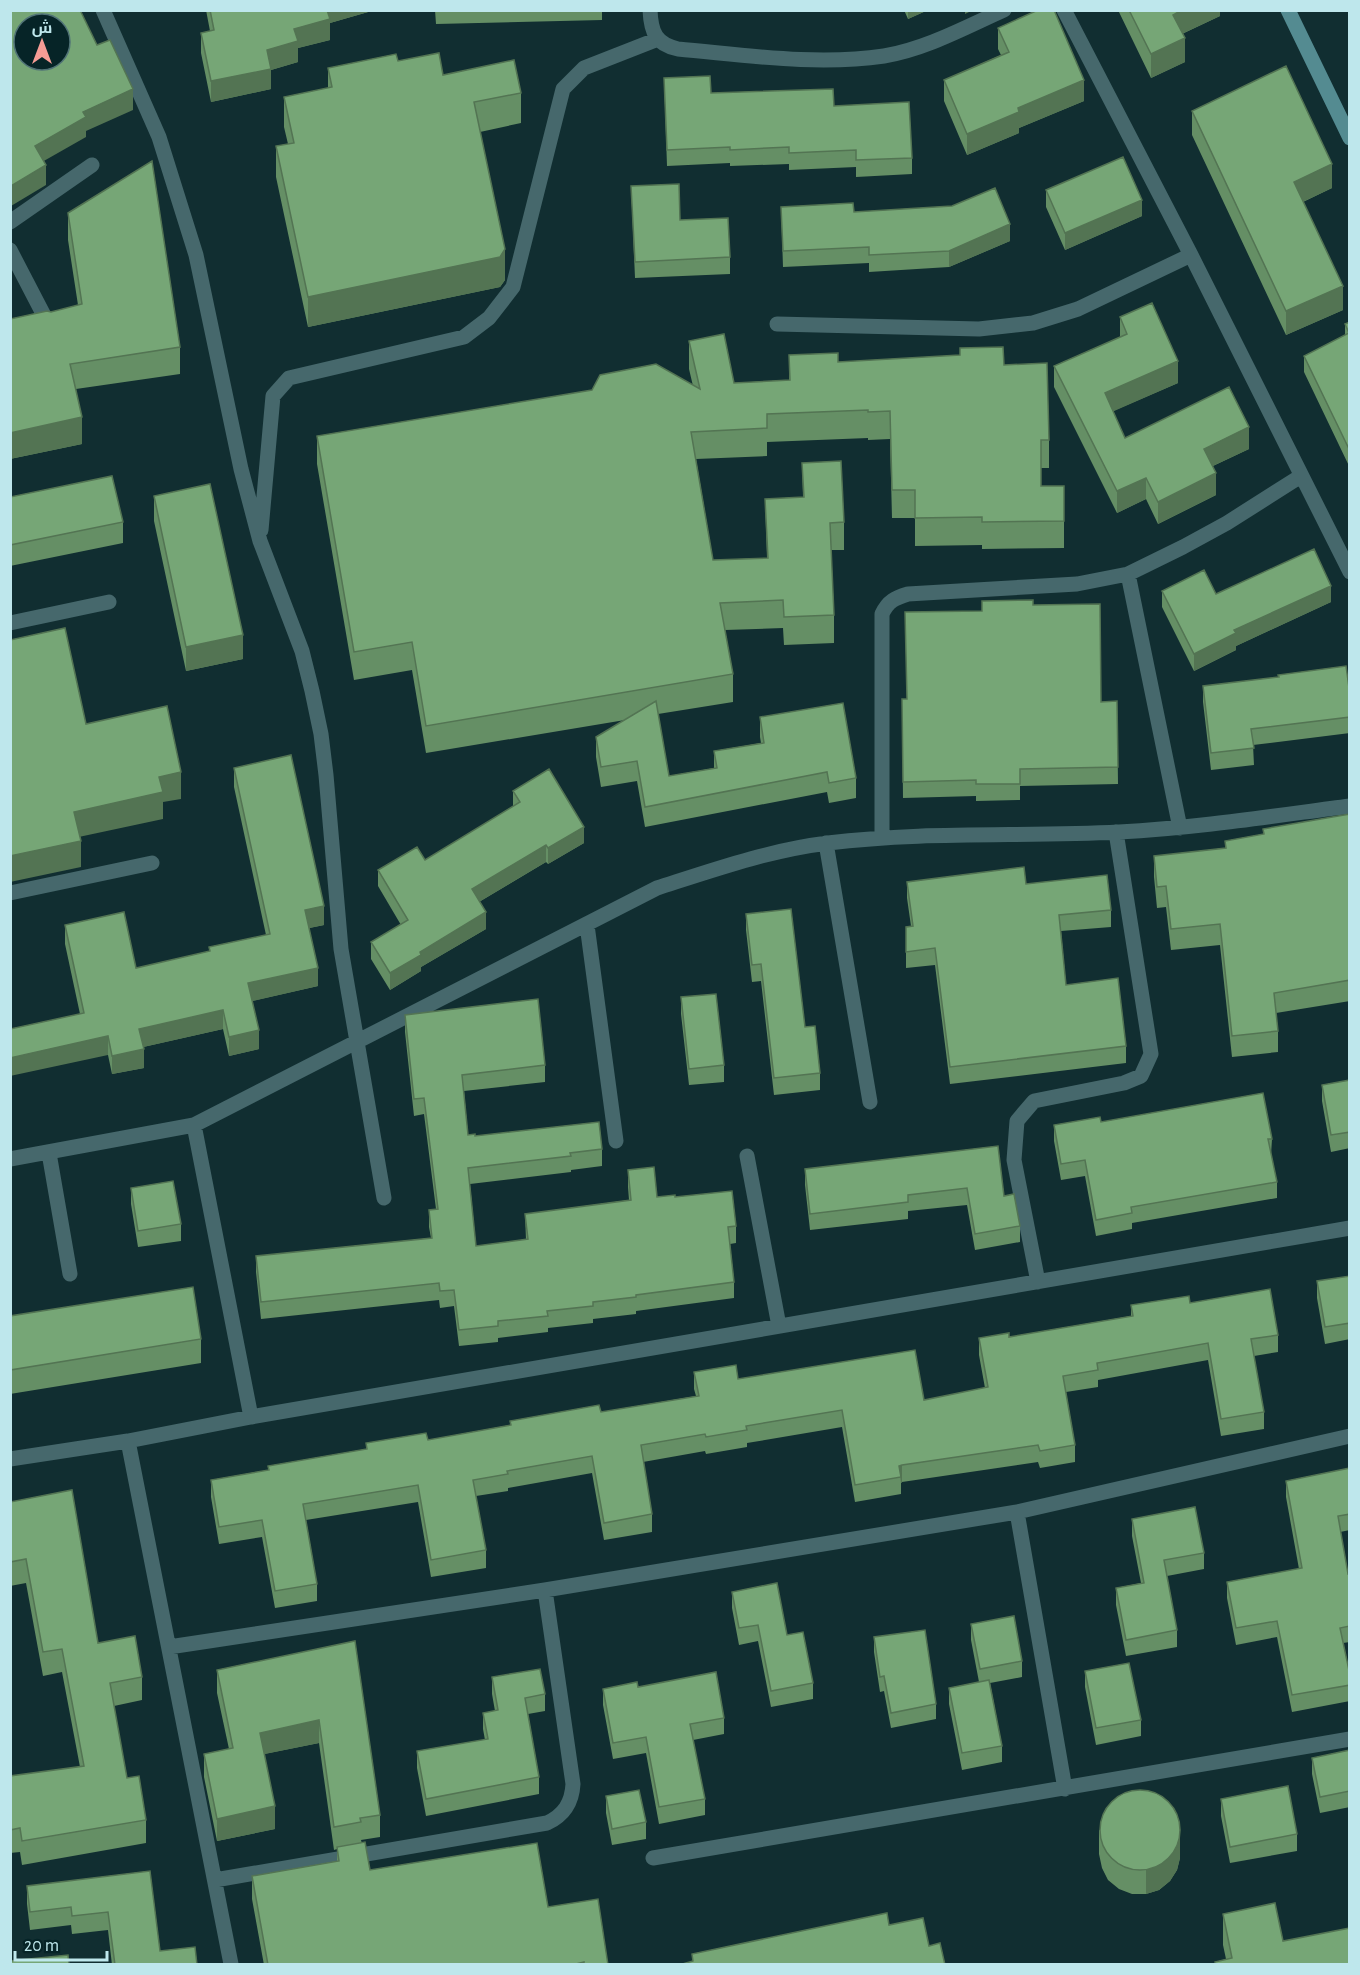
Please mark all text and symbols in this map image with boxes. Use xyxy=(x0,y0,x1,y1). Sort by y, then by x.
north arrow xyxy=(12,12,72,72)
text: ش xyxy=(32,19,52,37)
scale bar xyxy=(15,1924,106,1962)
text: 20 m xyxy=(24,1937,59,1955)

